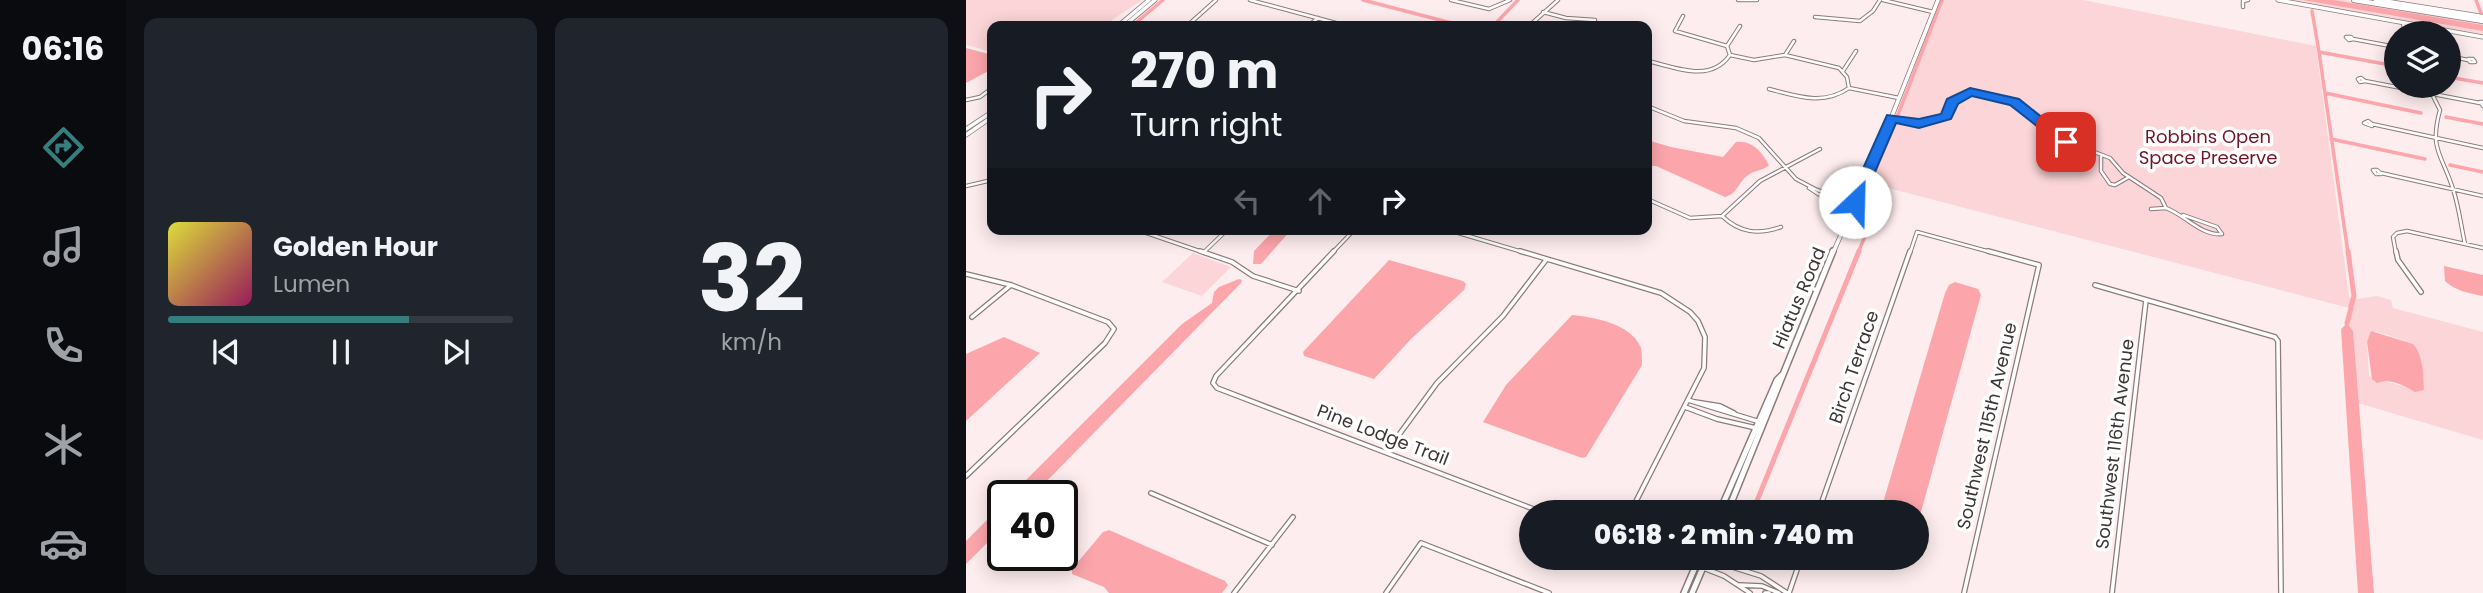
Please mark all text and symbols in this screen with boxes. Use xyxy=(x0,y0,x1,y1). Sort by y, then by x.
map controls xyxy=(2384,21,2461,98)
button: layers xyxy=(2384,21,2461,98)
text: 06:16 xyxy=(22,26,104,71)
text: 270 m xyxy=(1130,37,1278,105)
icon: right xyxy=(1015,49,1106,140)
text: Turn right xyxy=(1130,102,1282,147)
pin xyxy=(2036,112,2096,172)
icon: directions xyxy=(39,123,88,172)
icon: arrive xyxy=(2047,123,2085,161)
park label: Robbins Open Space Preserve xyxy=(2139,124,2277,170)
position arrow xyxy=(1818,165,1892,239)
icon: left xyxy=(1228,182,1266,220)
icon: ahead xyxy=(1301,182,1339,220)
icon: right xyxy=(1374,182,1412,220)
text: 32 xyxy=(698,215,805,343)
icon: music xyxy=(39,222,88,271)
text: Golden Hour xyxy=(273,229,438,265)
street label: Hiatus Road xyxy=(1766,243,1831,352)
text: Lumen xyxy=(273,268,350,300)
street label: Birch Terrace xyxy=(1822,307,1885,427)
street label: Southwest 115th Avenue xyxy=(1951,320,2022,532)
icon: phone xyxy=(39,321,88,370)
text: km/h xyxy=(721,326,782,358)
icon: previous xyxy=(207,333,245,371)
icon: pause xyxy=(322,333,360,371)
icon: next xyxy=(437,333,475,371)
street label: Southwest 116th Avenue xyxy=(2089,337,2140,551)
street label: Pine Lodge Trail xyxy=(1314,398,1453,471)
icon: climate xyxy=(39,420,88,469)
speed limit sign: 40 xyxy=(987,480,1078,571)
text: 06:18 · 2 min · 740 m xyxy=(1594,517,1854,553)
icon: car xyxy=(39,519,88,568)

